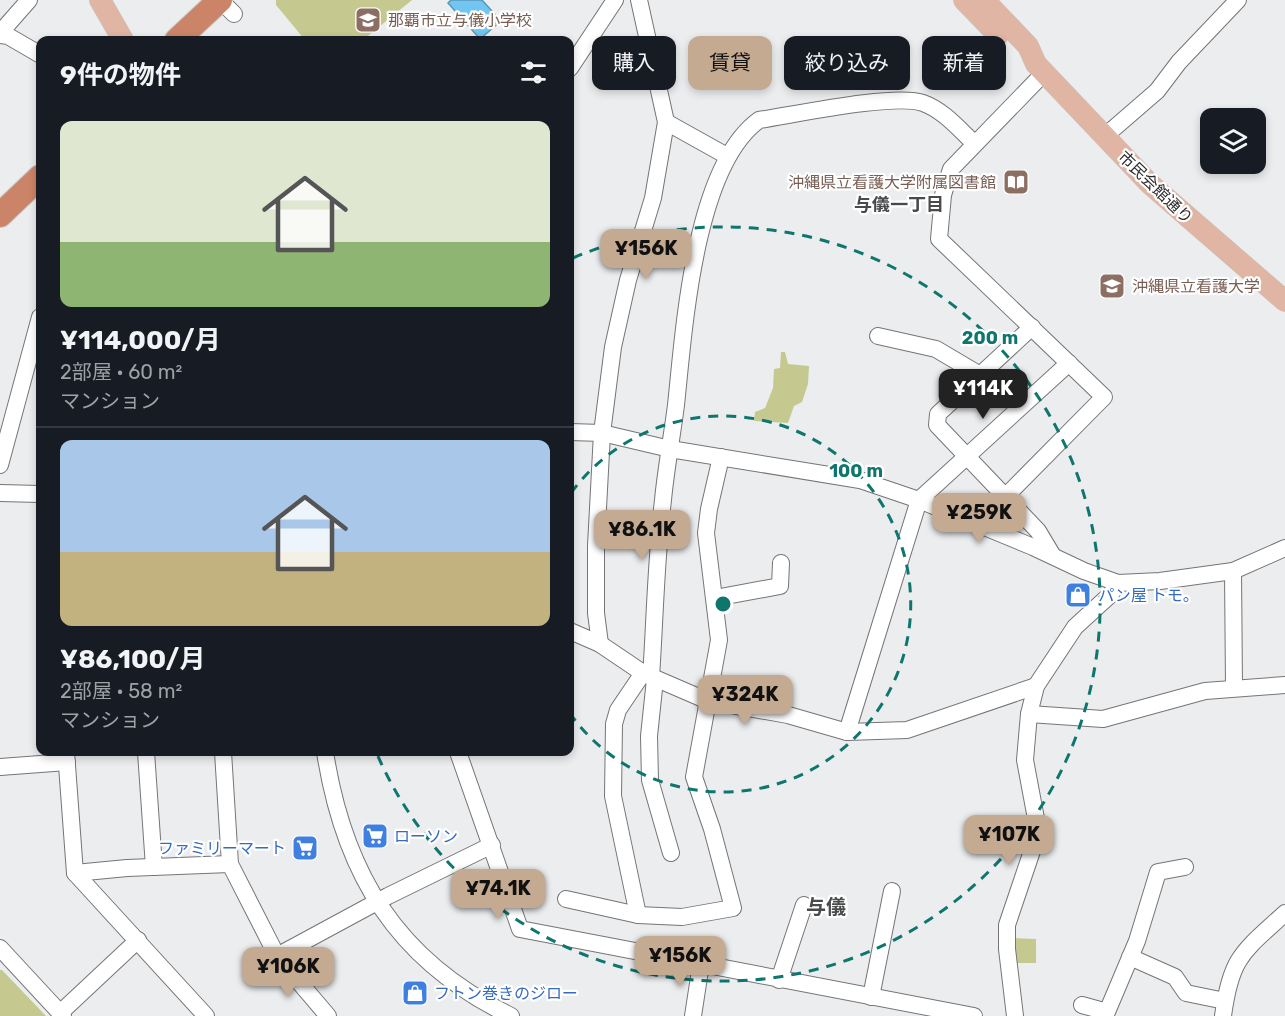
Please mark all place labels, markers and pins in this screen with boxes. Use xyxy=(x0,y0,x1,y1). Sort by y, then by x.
school or university icon: 那覇市立与儀小学校 xyxy=(353,5,383,35)
place label: 那覇市立与儀小学校 xyxy=(388,11,532,30)
library icon: 沖縄県立看護大学附属図書館 xyxy=(1001,167,1031,197)
place label: 沖縄県立看護大学附属図書館 xyxy=(788,173,996,192)
pin: ¥156K xyxy=(604,229,688,280)
school or university icon: 沖縄県立看護大学 xyxy=(1097,271,1127,301)
place label: 沖縄県立看護大学 xyxy=(1132,277,1260,296)
pin: ¥114K xyxy=(941,369,1025,420)
pin: ¥259K xyxy=(937,493,1021,544)
pin: ¥86.1K xyxy=(593,510,691,561)
shop icon: パン屋 トモ。 xyxy=(1063,580,1093,610)
place label: パン屋 トモ。 xyxy=(1098,586,1199,605)
centre of rings xyxy=(713,594,733,614)
pin: ¥324K xyxy=(703,675,787,726)
pin: ¥107K xyxy=(967,815,1051,866)
supermarket icon: ローソン xyxy=(360,821,390,851)
place label: ローソン xyxy=(394,827,458,846)
supermarket icon: ファミリーマート xyxy=(290,833,320,863)
place label: ファミリーマート xyxy=(158,839,286,858)
pin: ¥74.1K xyxy=(449,869,547,920)
pin: ¥156K xyxy=(638,936,722,987)
pin: ¥106K xyxy=(246,947,330,998)
shop icon: フトン巻きのジロー xyxy=(400,978,430,1008)
place label: フトン巻きのジロー xyxy=(434,984,578,1003)

